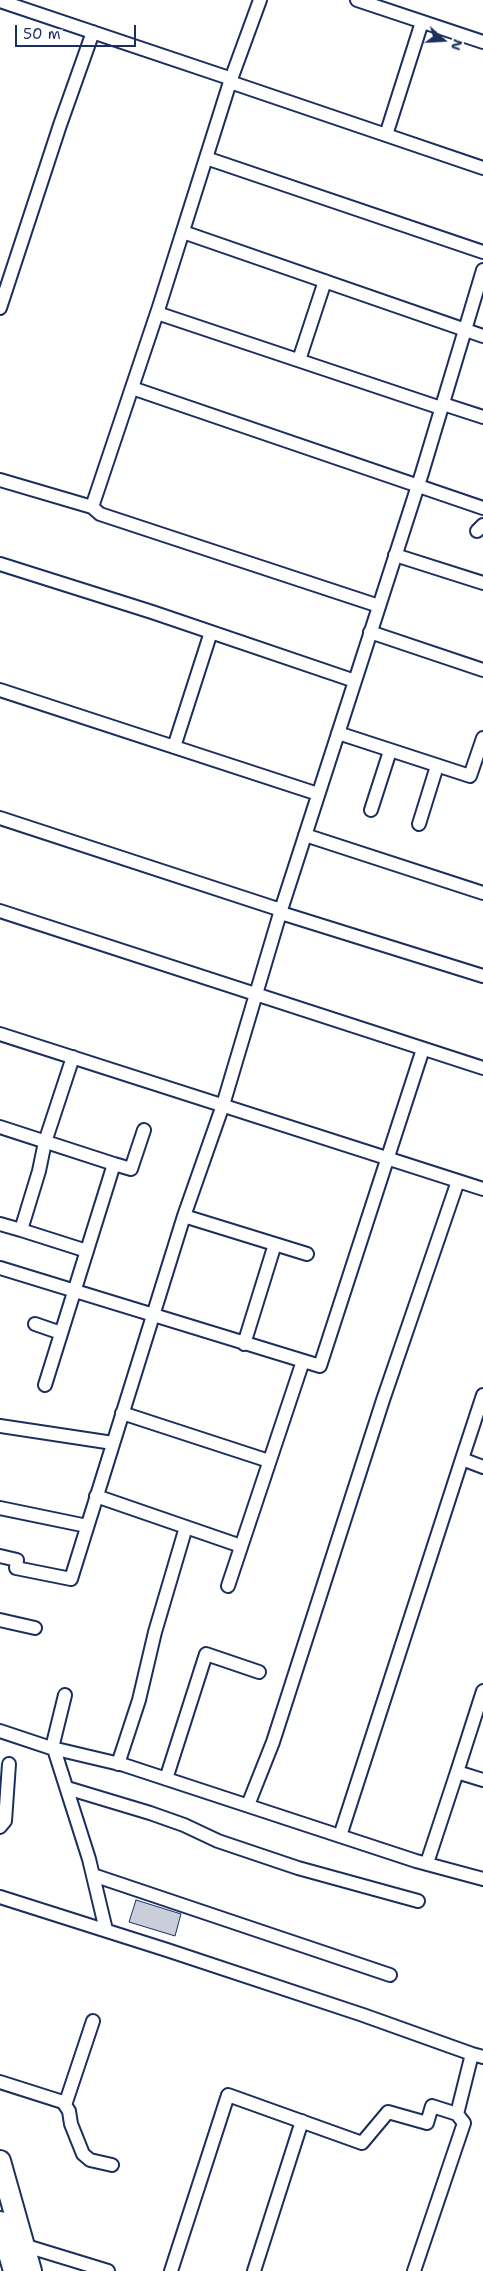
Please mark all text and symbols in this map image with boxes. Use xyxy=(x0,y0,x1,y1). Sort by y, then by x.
scale bar xyxy=(18,15,139,47)
north arrow xyxy=(418,15,468,65)
text: 50 m xyxy=(23,24,61,44)
text: N xyxy=(447,37,467,53)

